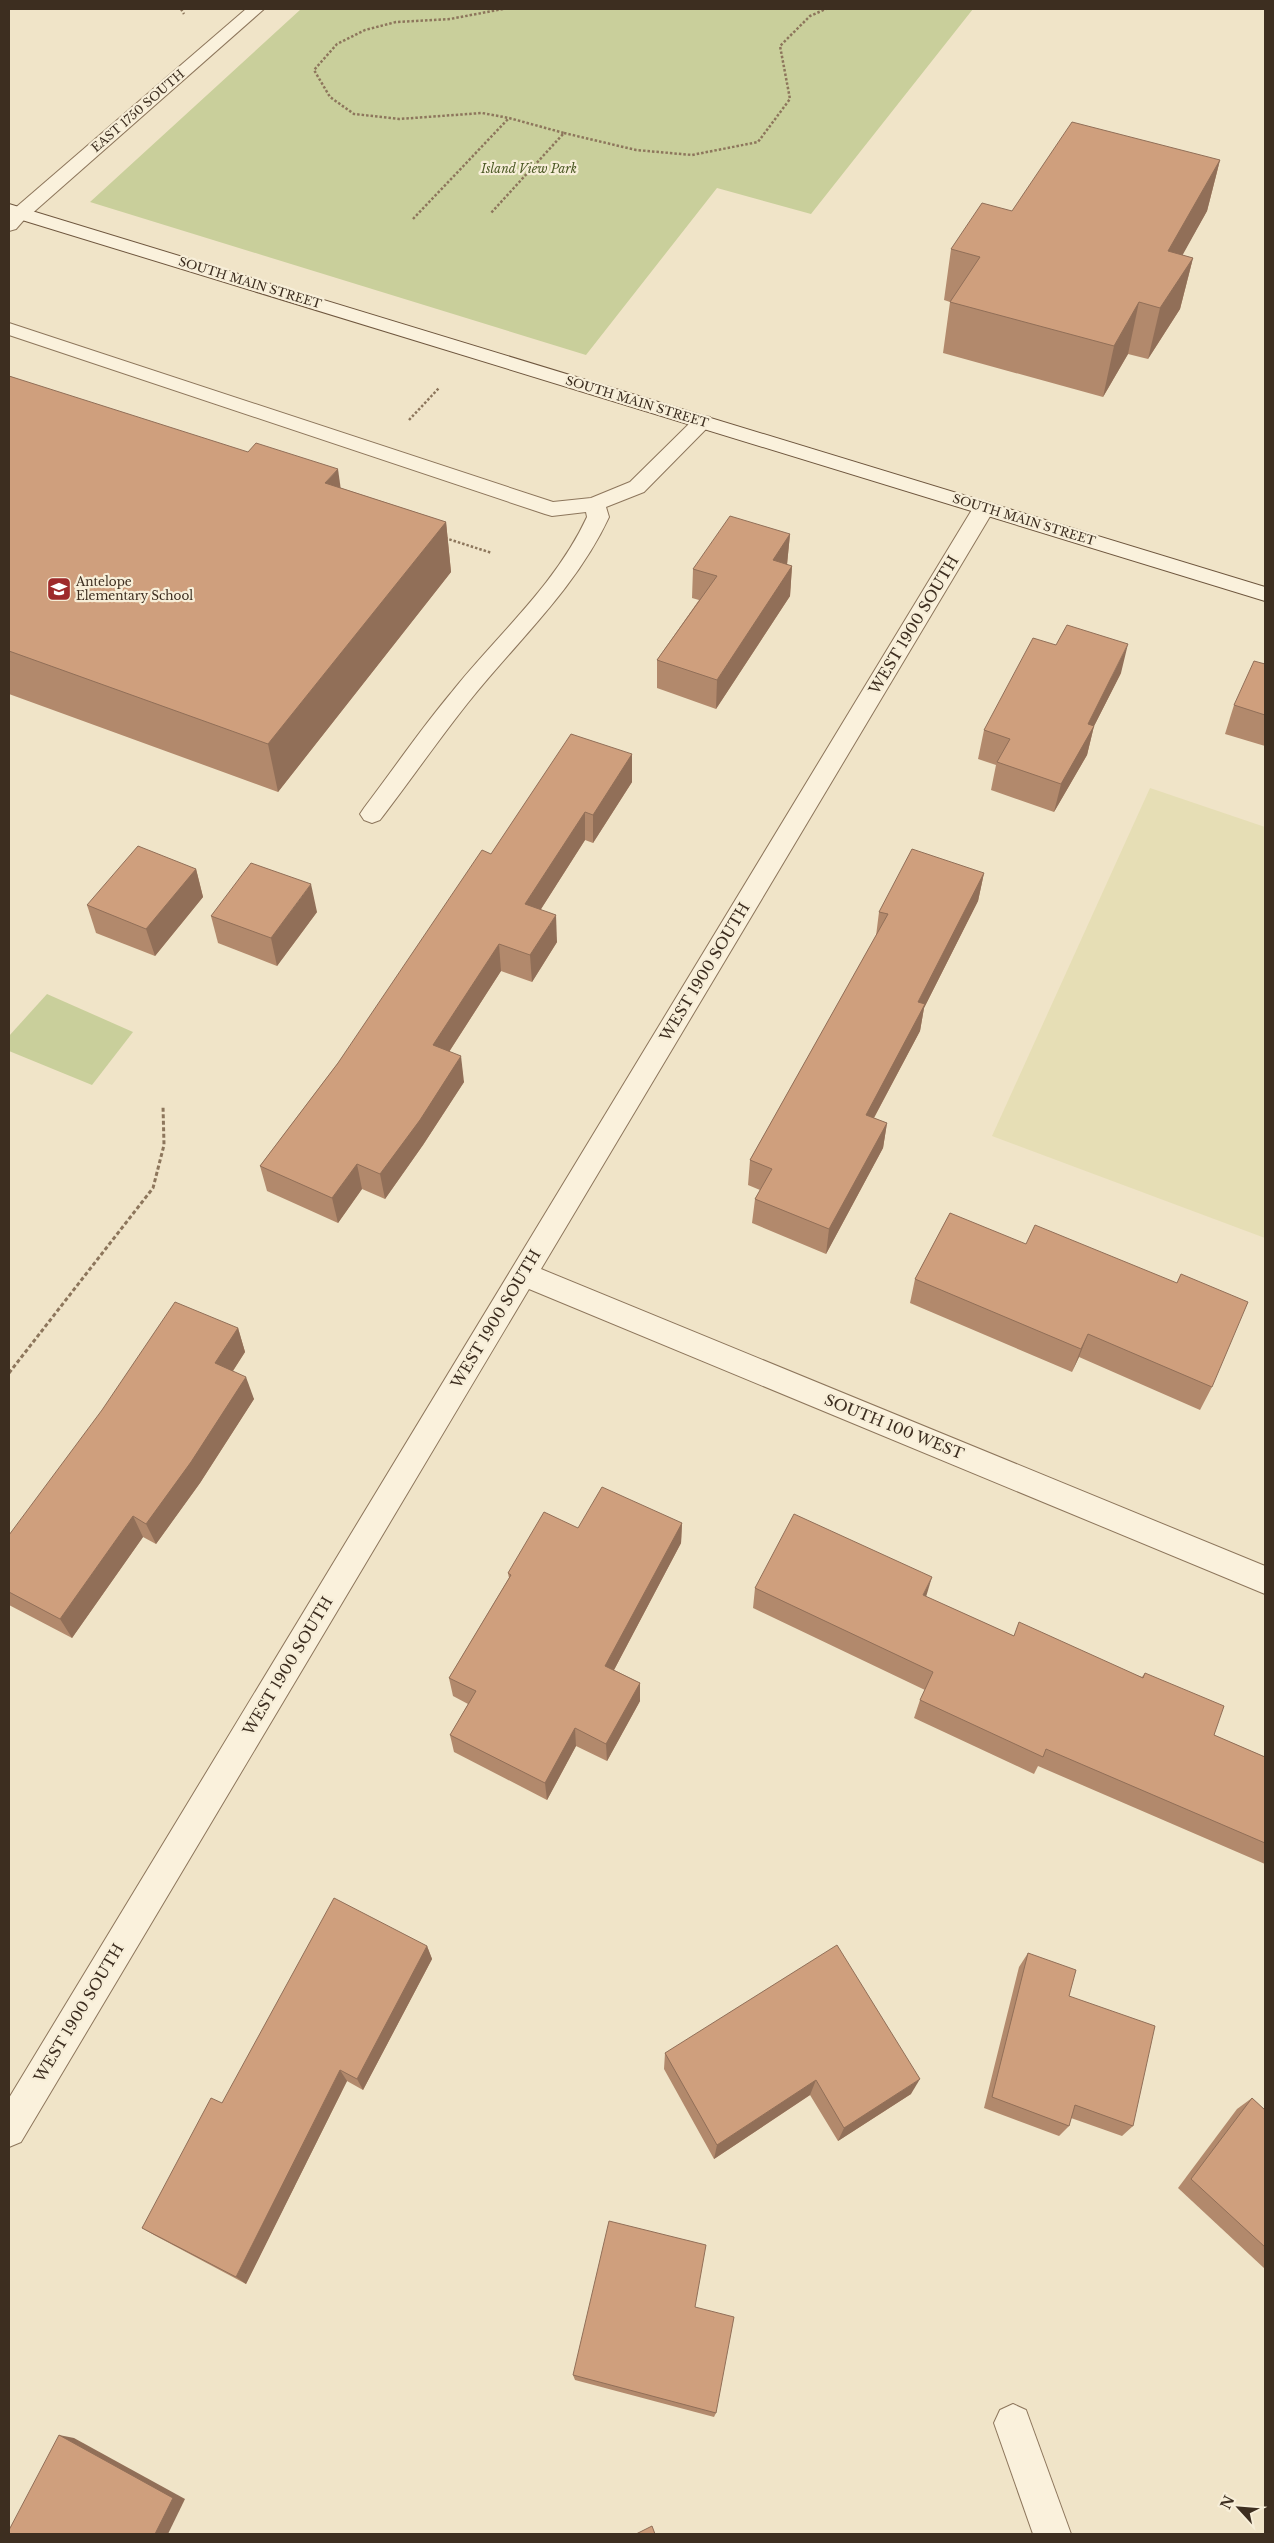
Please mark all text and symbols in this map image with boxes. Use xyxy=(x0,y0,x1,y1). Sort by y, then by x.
street label: EAST 1750 SOUTH xyxy=(88,66,187,155)
park label: Island View Park xyxy=(480,161,577,176)
street label: SOUTH MAIN STREET xyxy=(177,254,324,312)
street label: SOUTH MAIN STREET xyxy=(564,373,711,431)
street label: SOUTH MAIN STREET xyxy=(951,491,1098,549)
street label: WEST 1900 SOUTH xyxy=(864,552,963,698)
place label: Antelope Elementary School xyxy=(75,574,193,603)
school or university icon: Antelope Elementary School xyxy=(46,576,72,602)
street label: WEST 1900 SOUTH xyxy=(655,899,754,1045)
street label: WEST 1900 SOUTH xyxy=(446,1246,545,1392)
street label: SOUTH 100 WEST xyxy=(822,1390,967,1463)
street label: WEST 1900 SOUTH xyxy=(238,1593,337,1739)
street label: WEST 1900 SOUTH xyxy=(29,1940,128,2086)
north arrow xyxy=(1214,2483,1264,2533)
text: N xyxy=(1216,2492,1238,2512)

